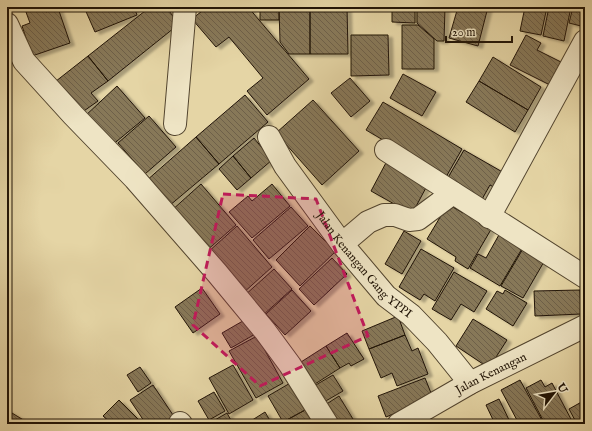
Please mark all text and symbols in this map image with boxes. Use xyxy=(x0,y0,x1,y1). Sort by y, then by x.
scale bar xyxy=(446,18,512,44)
text: 20 m xyxy=(452,25,475,40)
street label: Jalan Kenangan Gang YPPI xyxy=(311,207,415,321)
street label: Jalan Kenangan xyxy=(451,349,529,399)
north arrow xyxy=(534,373,574,413)
text: U xyxy=(553,380,570,397)

